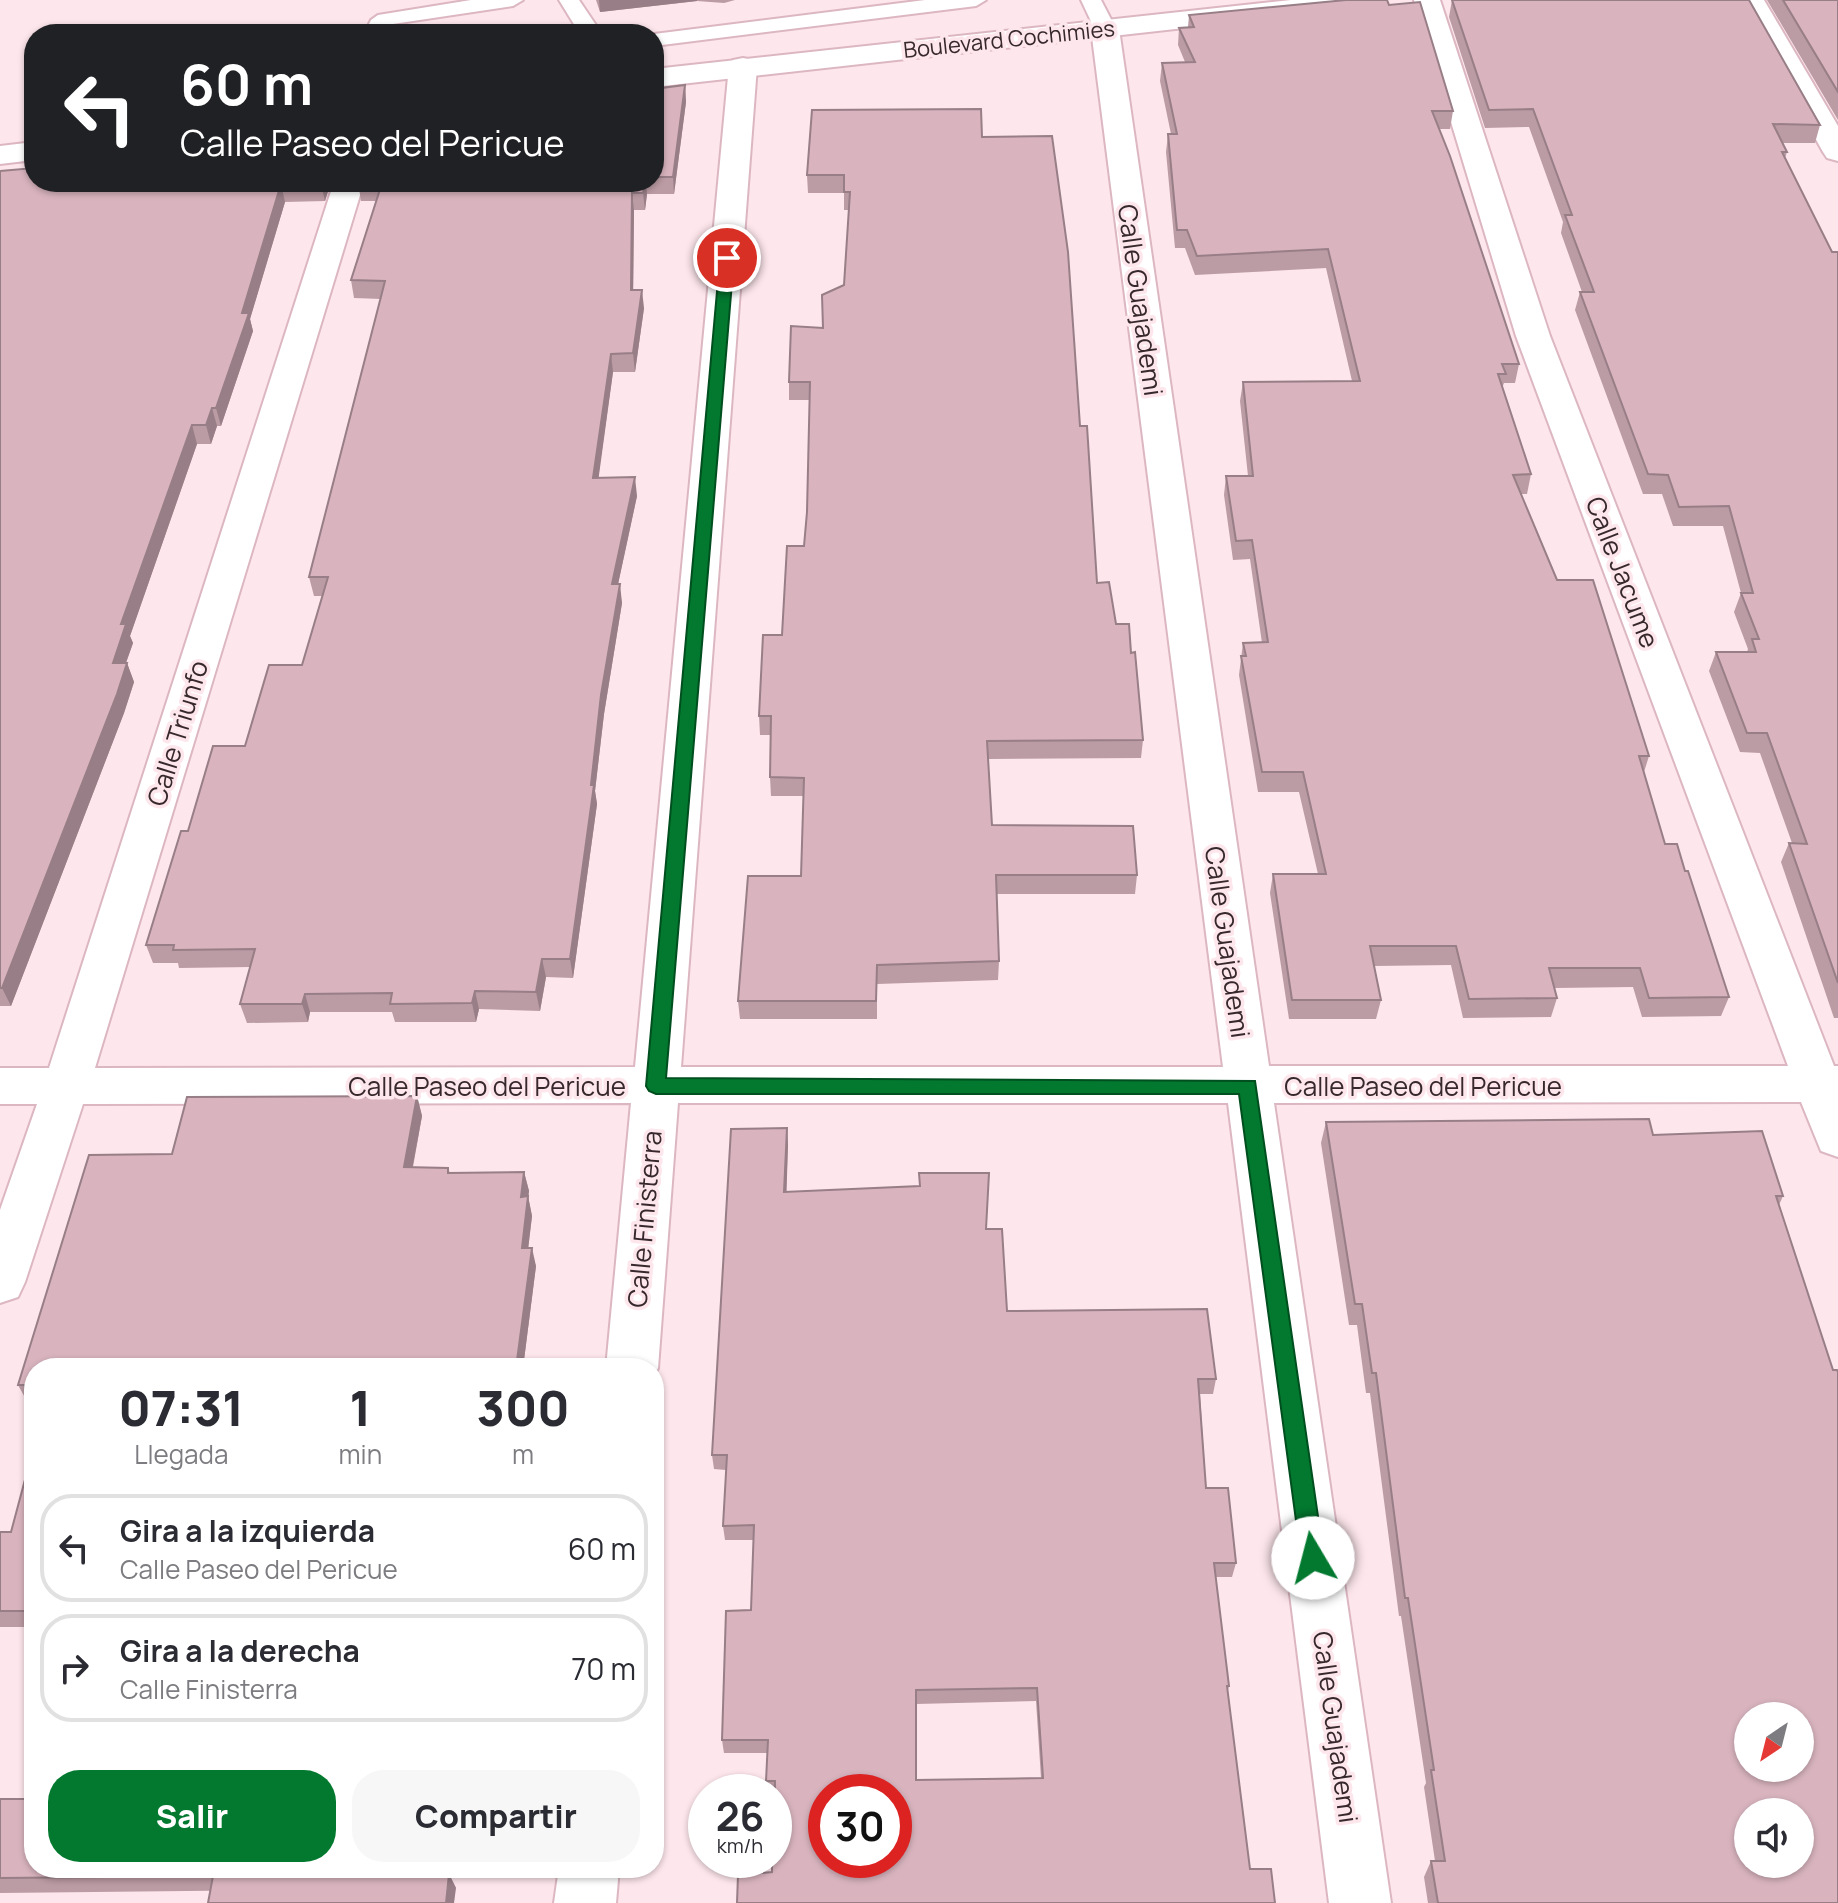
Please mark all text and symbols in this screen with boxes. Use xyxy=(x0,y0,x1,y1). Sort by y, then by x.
street label: Boulevard Cochimies xyxy=(902,13,1116,65)
text: 60 m xyxy=(180,45,313,122)
icon: left xyxy=(48,56,152,160)
text: Calle Paseo del Pericue xyxy=(180,118,565,167)
street label: Calle Guajademi xyxy=(1110,202,1172,398)
pin xyxy=(693,224,761,292)
icon: arrive xyxy=(705,236,749,280)
street label: Calle Jacume xyxy=(1578,491,1668,653)
street label: Calle Triunfo xyxy=(138,656,216,810)
street label: Calle Guajademi xyxy=(1197,844,1259,1040)
street label: Calle Paseo del Pericue xyxy=(348,1068,626,1104)
street label: Calle Paseo del Pericue xyxy=(1284,1068,1562,1104)
street label: Calle Finisterra xyxy=(618,1129,670,1309)
text: 07:31 xyxy=(118,1375,244,1440)
text: 1 xyxy=(349,1375,371,1440)
text: 300 xyxy=(477,1375,570,1440)
text: Llegada xyxy=(134,1436,228,1472)
text: min xyxy=(339,1436,382,1472)
text: m xyxy=(512,1436,534,1472)
text: Gira a la izquierda xyxy=(120,1510,375,1551)
position arrow xyxy=(1271,1516,1355,1600)
icon: left xyxy=(52,1526,96,1570)
text: 60 m xyxy=(568,1528,636,1569)
text: Calle Paseo del Pericue xyxy=(120,1551,398,1587)
street label: Calle Guajademi xyxy=(1305,1629,1367,1825)
text: Gira a la derecha xyxy=(120,1630,360,1671)
icon: right xyxy=(52,1646,96,1690)
text: 70 m xyxy=(571,1648,636,1689)
text: Calle Finisterra xyxy=(120,1671,298,1707)
north arrow xyxy=(1734,1702,1814,1782)
map controls xyxy=(1734,1702,1814,1878)
button: Salir xyxy=(48,1770,336,1862)
button: Compartir xyxy=(352,1770,640,1862)
speed limit sign: 30 xyxy=(808,1774,912,1878)
text: 26 xyxy=(716,1788,764,1843)
button: sound xyxy=(1734,1798,1814,1878)
text: km/h xyxy=(717,1832,763,1859)

